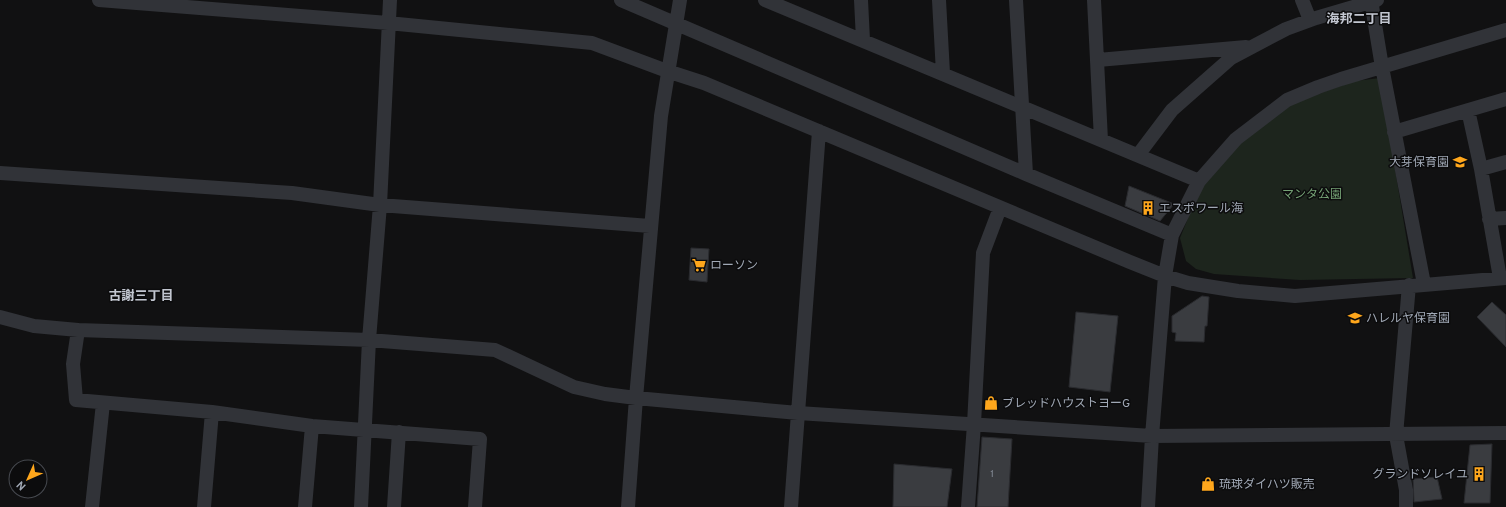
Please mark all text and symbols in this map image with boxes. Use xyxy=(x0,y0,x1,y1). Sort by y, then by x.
district label: 海邦二丁目 xyxy=(1326,12,1392,28)
school or university icon: 大芽保育園 xyxy=(1452,154,1468,170)
place label: 大芽保育園 xyxy=(1389,155,1449,171)
park label: マンタ公園 xyxy=(1282,187,1342,203)
building icon: エスポワール海 xyxy=(1140,200,1156,216)
place label: エスポワール海 xyxy=(1159,201,1243,217)
supermarket icon: ローソン xyxy=(691,257,707,273)
place label: ローソン xyxy=(710,258,758,274)
district label: 古謝三丁目 xyxy=(108,288,174,305)
school or university icon: ハレルヤ保育園 xyxy=(1347,310,1363,326)
place label: ハレルヤ保育園 xyxy=(1366,311,1450,327)
shop icon: ブレッドハウストヨーG xyxy=(983,395,999,411)
place label: ブレッドハウストヨーG xyxy=(1002,396,1130,412)
north arrow xyxy=(8,459,48,499)
building icon: グランドソレイユ xyxy=(1471,466,1487,482)
place label: グランドソレイユ xyxy=(1372,467,1468,483)
house number: 1 xyxy=(990,468,994,481)
shop icon: 琉球ダイハツ販売 xyxy=(1200,476,1216,492)
place label: 琉球ダイハツ販売 xyxy=(1219,477,1315,493)
text: N xyxy=(14,478,29,493)

